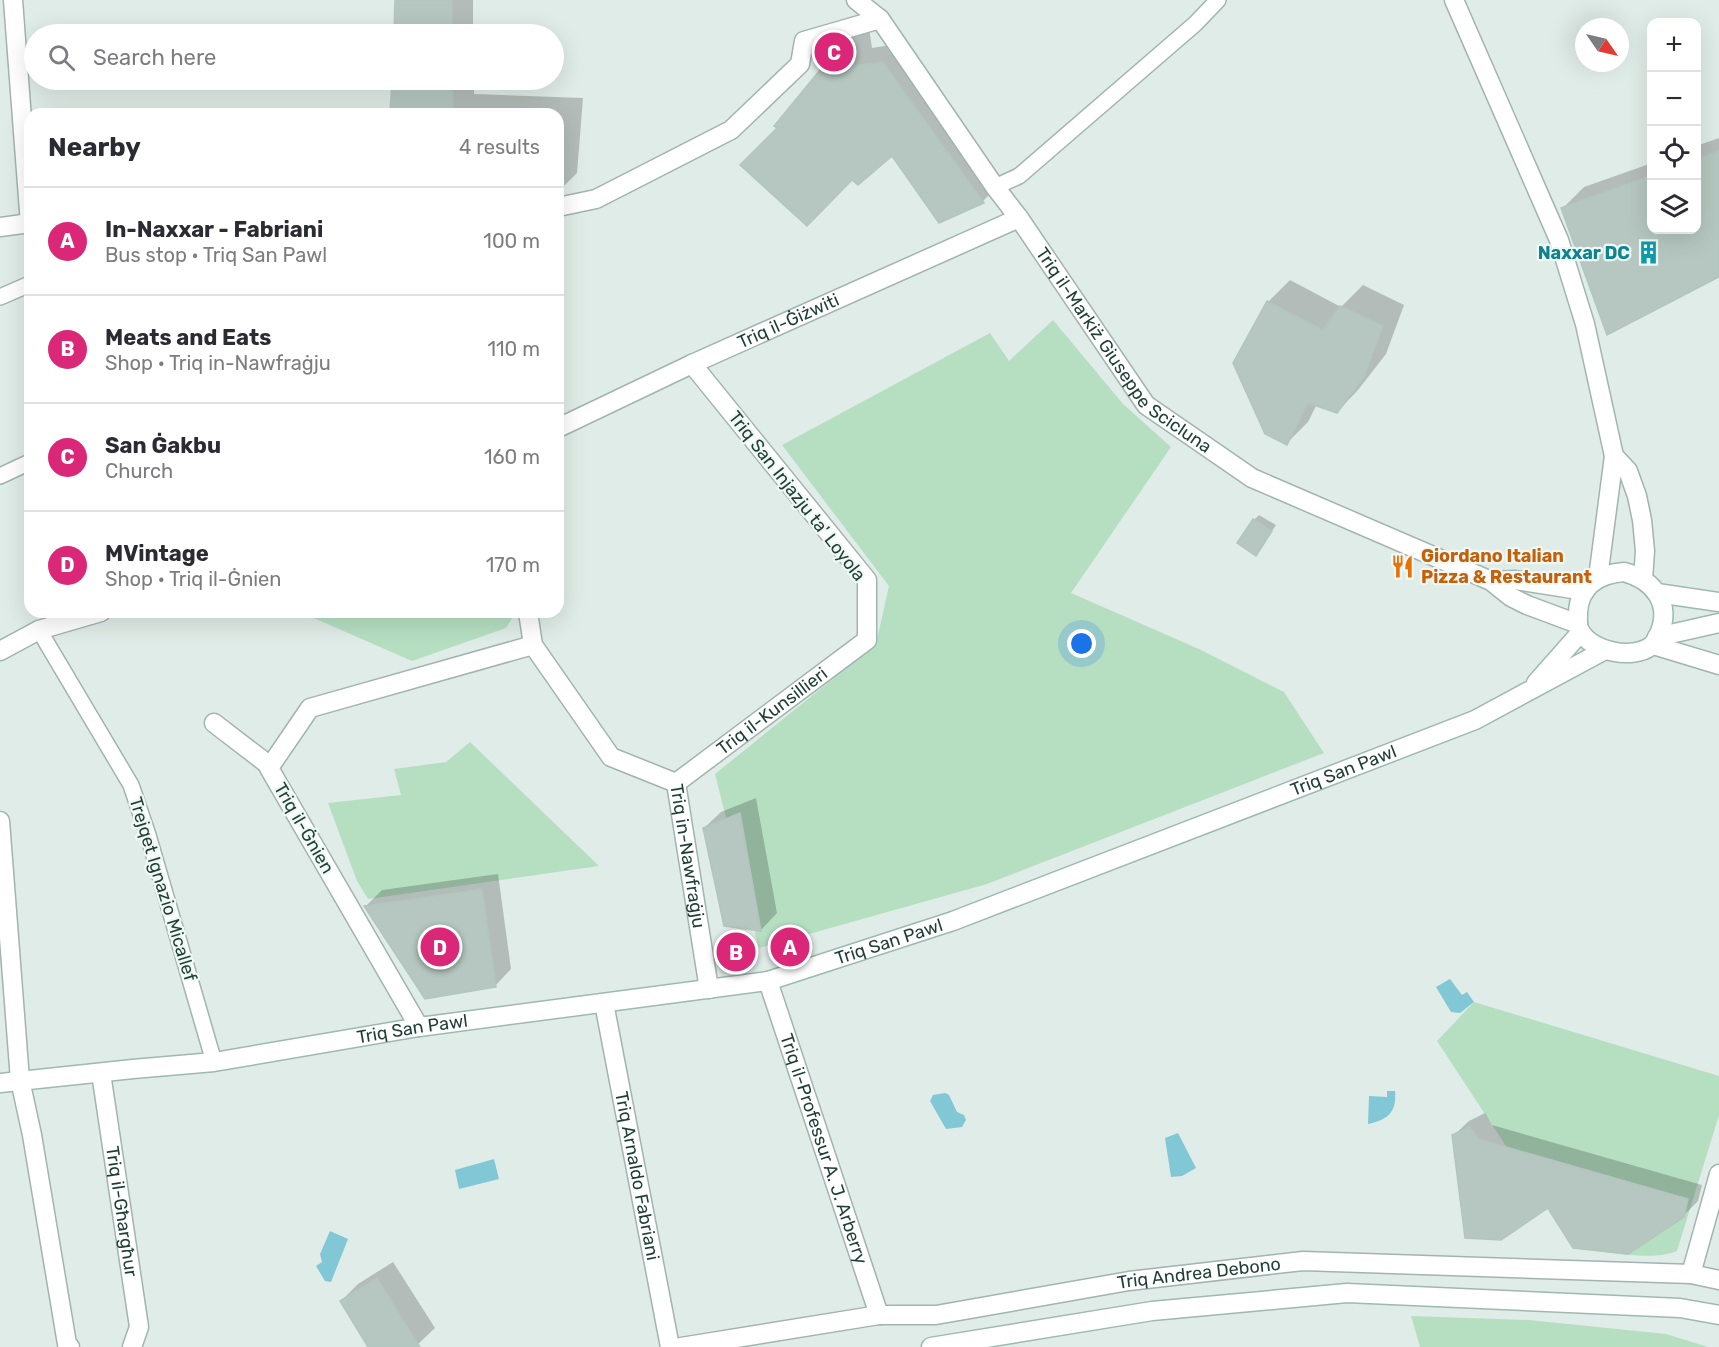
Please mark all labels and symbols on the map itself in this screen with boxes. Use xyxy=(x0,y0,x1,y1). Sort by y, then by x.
north arrow xyxy=(1575,18,1629,72)
pin: C xyxy=(814,29,854,74)
building icon: Naxxar DC xyxy=(1635,240,1661,266)
place label: Naxxar DC xyxy=(1538,242,1630,264)
street label: Triq il-Markiż Giuseppe Scicluna xyxy=(1031,243,1216,458)
street label: Triq il-Ġiżwiti xyxy=(734,289,842,353)
street label: Triq San Injazju ta' Loyola xyxy=(724,407,870,585)
place label: Giordano Italian Pizza & Restaurant xyxy=(1421,545,1592,588)
restaurant icon: Giordano Italian Pizza & Restaurant xyxy=(1390,553,1416,579)
your location xyxy=(1067,629,1096,658)
street label: Triq il-Kunsillieri xyxy=(712,662,832,760)
street label: Triq San Pawl xyxy=(1287,740,1400,801)
street label: Triq il-Ġnien xyxy=(269,779,339,877)
street label: Triq in-Nawfraġju xyxy=(665,782,710,930)
street label: Trejqet Ignazio Micallef xyxy=(124,794,202,984)
street label: Triq San Pawl xyxy=(832,914,945,970)
pin: D xyxy=(420,924,460,970)
pin: A xyxy=(770,924,810,970)
pin: B xyxy=(716,930,756,974)
street label: Triq San Pawl xyxy=(355,1010,469,1048)
street label: Triq il-Professur A. J. Arberry xyxy=(775,1031,872,1267)
street label: Triq Arnaldo Fabriani xyxy=(610,1090,664,1262)
street label: Triq il-Għargħur xyxy=(101,1145,142,1279)
street label: Triq Andrea Debono xyxy=(1115,1253,1282,1294)

